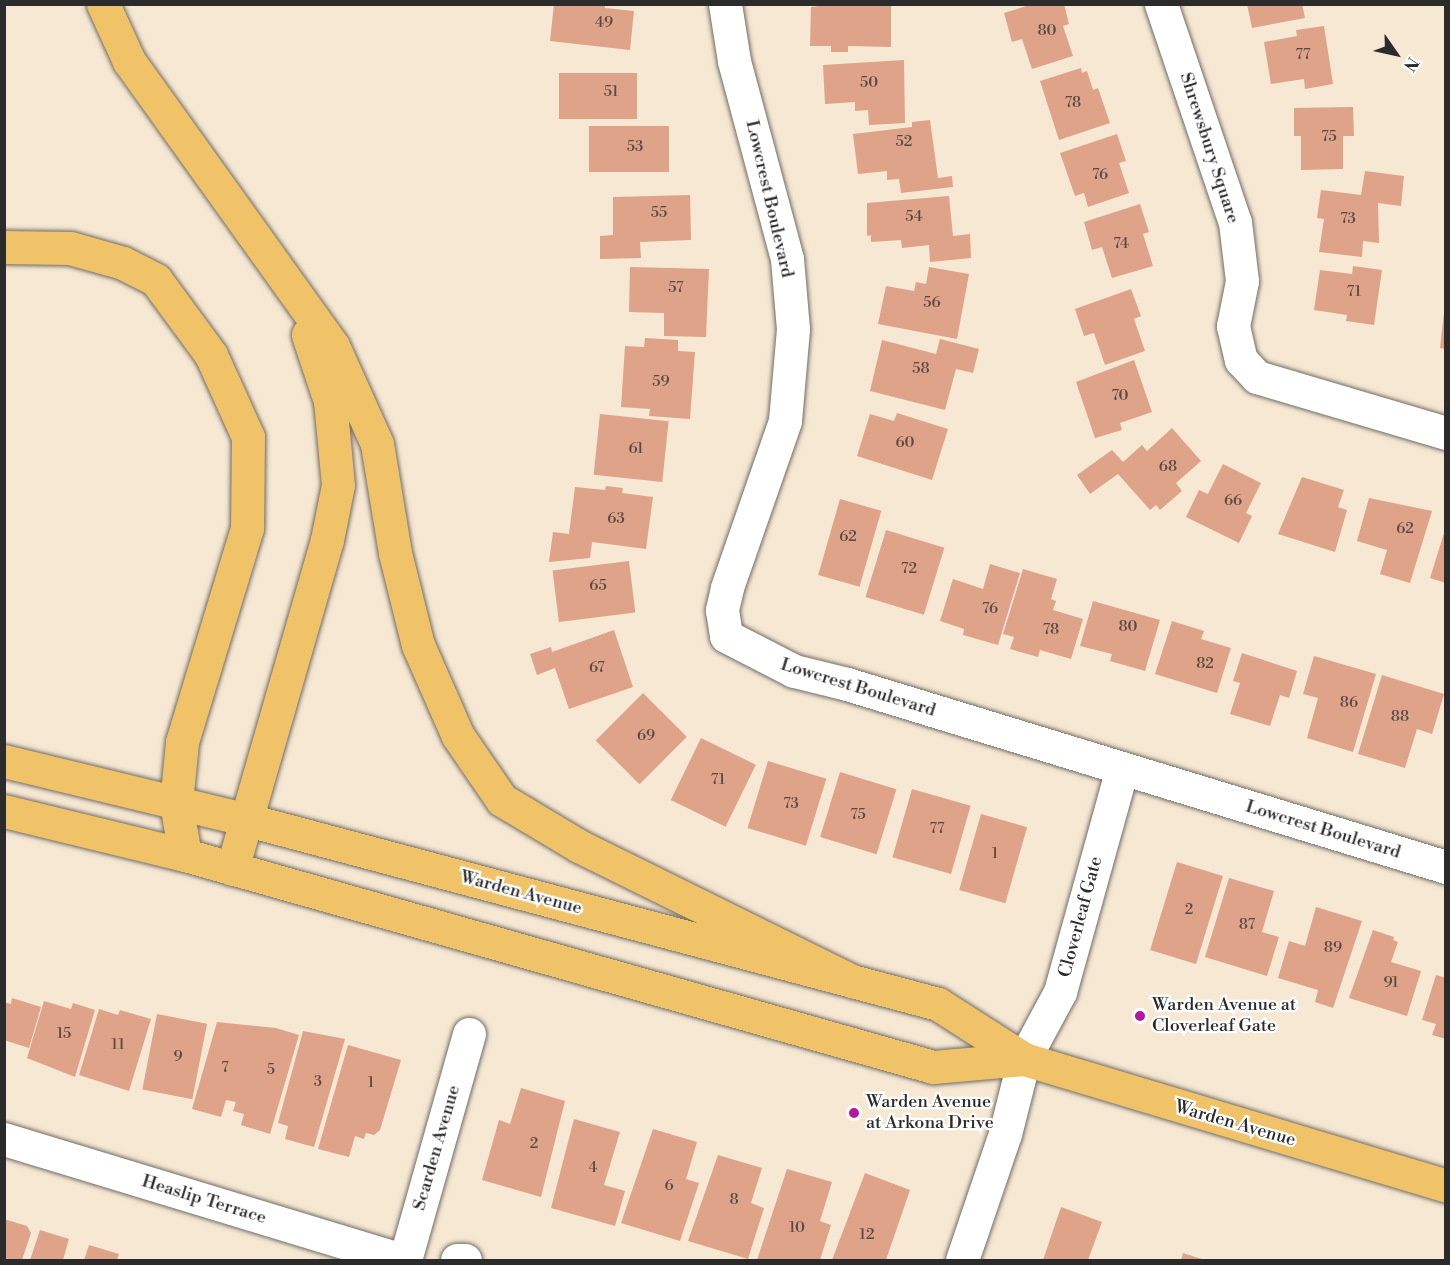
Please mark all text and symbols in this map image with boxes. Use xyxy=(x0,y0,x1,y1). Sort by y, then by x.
house number: 49 xyxy=(595,14,613,32)
house number: 80 xyxy=(1037,22,1057,40)
north arrow xyxy=(1366,24,1426,84)
house number: 77 xyxy=(1295,46,1311,64)
text: N xyxy=(1399,53,1423,75)
street label: Shrewsbury Square xyxy=(1174,70,1244,226)
house number: 50 xyxy=(860,74,878,92)
house number: 51 xyxy=(604,83,618,101)
house number: 78 xyxy=(1065,94,1081,112)
street label: Lowcrest Boulevard xyxy=(740,118,798,280)
house number: 75 xyxy=(1321,128,1337,146)
house number: 52 xyxy=(896,133,912,151)
house number: 53 xyxy=(627,138,643,156)
house number: 76 xyxy=(1092,166,1108,184)
house number: 55 xyxy=(651,204,667,222)
house number: 54 xyxy=(905,208,923,226)
house number: 73 xyxy=(1340,210,1356,228)
house number: 74 xyxy=(1113,235,1129,253)
house number: 57 xyxy=(668,279,684,297)
house number: 71 xyxy=(1347,283,1361,301)
house number: 56 xyxy=(923,294,941,312)
house number: 58 xyxy=(912,360,930,378)
house number: 59 xyxy=(652,373,670,391)
house number: 70 xyxy=(1111,387,1129,405)
house number: 60 xyxy=(895,434,915,452)
house number: 61 xyxy=(628,440,644,458)
house number: 68 xyxy=(1159,458,1177,476)
house number: 66 xyxy=(1224,492,1242,510)
house number: 63 xyxy=(607,510,625,528)
house number: 62 xyxy=(1396,520,1414,538)
house number: 62 xyxy=(839,528,857,546)
house number: 72 xyxy=(901,560,917,578)
house number: 65 xyxy=(589,577,607,595)
house number: 76 xyxy=(982,600,998,618)
house number: 80 xyxy=(1118,618,1138,636)
house number: 78 xyxy=(1043,621,1059,639)
street label: Lowcrest Boulevard xyxy=(778,654,938,722)
house number: 82 xyxy=(1196,655,1214,673)
house number: 67 xyxy=(589,659,605,677)
house number: 86 xyxy=(1340,694,1358,712)
house number: 88 xyxy=(1391,708,1409,726)
house number: 69 xyxy=(637,727,655,745)
house number: 71 xyxy=(711,771,725,789)
house number: 73 xyxy=(783,795,799,813)
street label: Lowcrest Boulevard xyxy=(1243,796,1403,864)
house number: 75 xyxy=(850,806,866,824)
house number: 77 xyxy=(929,820,945,838)
house number: 1 xyxy=(992,845,998,863)
street label: Cloverleaf Gate xyxy=(1055,854,1107,980)
street label: Warden Avenue xyxy=(458,866,584,920)
house number: 2 xyxy=(1185,901,1193,919)
house number: 87 xyxy=(1239,916,1255,934)
house number: 89 xyxy=(1324,939,1342,957)
house number: 91 xyxy=(1383,974,1399,992)
place label: Warden Avenue at Cloverleaf Gate xyxy=(1152,995,1296,1038)
marker: Warden Avenue at Cloverleaf Gate xyxy=(1133,1009,1147,1023)
house number: 15 xyxy=(57,1025,71,1043)
house number: 11 xyxy=(111,1036,125,1054)
house number: 9 xyxy=(173,1048,183,1066)
house number: 7 xyxy=(221,1059,229,1077)
house number: 5 xyxy=(267,1061,275,1079)
house number: 3 xyxy=(314,1073,322,1091)
house number: 1 xyxy=(368,1074,374,1092)
street label: Scarden Avenue xyxy=(409,1083,465,1213)
place label: Warden Avenue at Arkona Drive xyxy=(866,1092,994,1134)
street label: Warden Avenue xyxy=(1172,1096,1298,1152)
marker: Warden Avenue at Arkona Drive xyxy=(847,1106,861,1120)
house number: 2 xyxy=(530,1135,538,1153)
house number: 4 xyxy=(589,1159,597,1177)
street label: Heaslip Terrace xyxy=(139,1171,269,1229)
house number: 6 xyxy=(664,1177,674,1195)
house number: 8 xyxy=(729,1191,739,1209)
house number: 10 xyxy=(789,1219,805,1237)
house number: 12 xyxy=(859,1226,875,1244)

